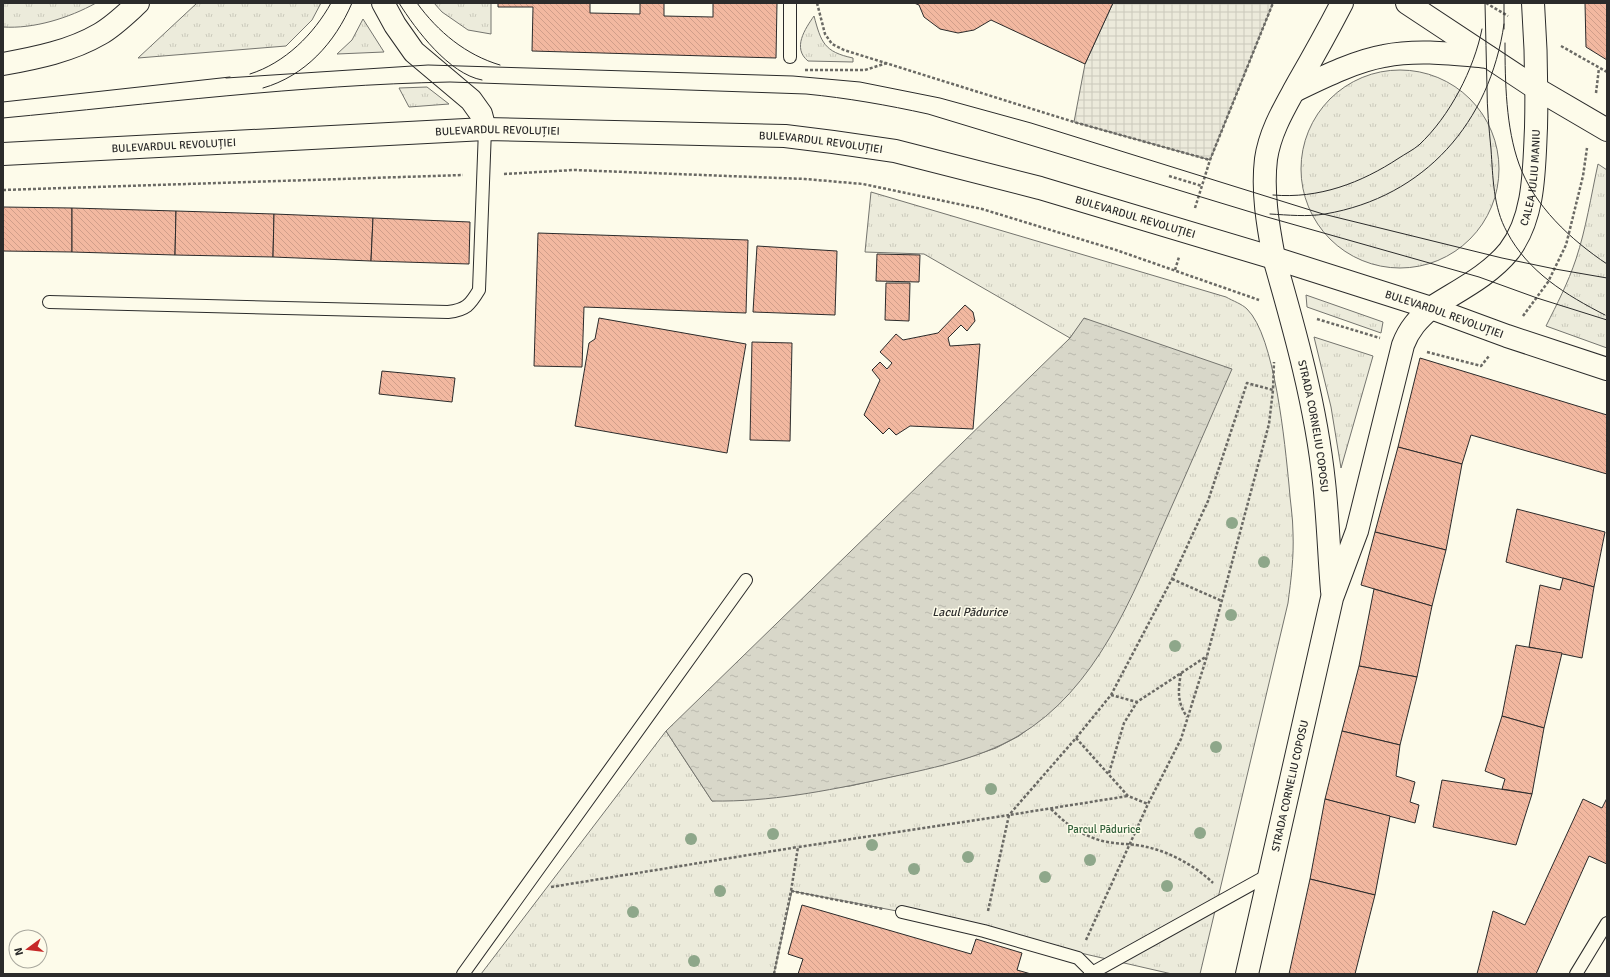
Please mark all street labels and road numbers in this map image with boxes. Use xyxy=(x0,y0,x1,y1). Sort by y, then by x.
street label: BULEVARDUL REVOLUȚIEI xyxy=(435,122,560,138)
street label: BULEVARDUL REVOLUȚIEI xyxy=(759,129,884,156)
street label: CALEA IULIU MANIU xyxy=(1517,129,1542,228)
street label: BULEVARDUL REVOLUȚIEI xyxy=(111,135,236,155)
street label: BULEVARDUL REVOLUȚIEI xyxy=(1074,192,1197,241)
street label: BULEVARDUL REVOLUȚIEI xyxy=(1383,287,1505,341)
street label: STRADA CORNELIU COPOSU xyxy=(1295,359,1332,493)
street label: STRADA CORNELIU COPOSU xyxy=(1268,719,1311,853)

